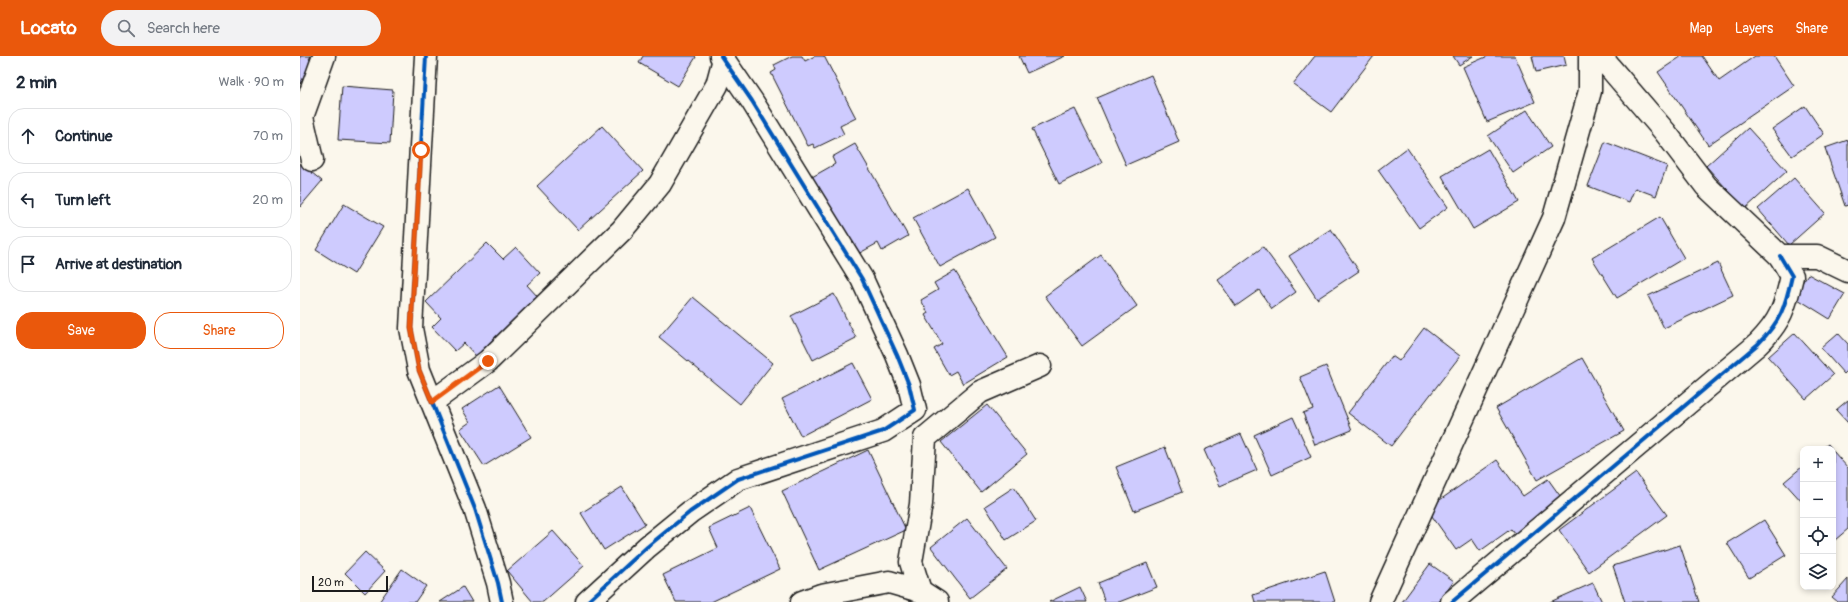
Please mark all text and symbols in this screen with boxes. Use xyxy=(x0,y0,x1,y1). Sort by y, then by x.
search box xyxy=(101,10,381,46)
text: Locato xyxy=(20,16,77,40)
icon: search xyxy=(115,17,137,39)
text: Search here xyxy=(147,19,220,38)
text: Map xyxy=(1690,20,1713,37)
text: Layers xyxy=(1735,20,1773,37)
text: Share xyxy=(1795,20,1828,37)
text: 2 min xyxy=(16,72,57,93)
text: Walk · 90 m xyxy=(219,74,284,90)
icon: ahead xyxy=(17,125,39,147)
text: Continue xyxy=(55,127,113,146)
text: 70 m xyxy=(253,128,283,144)
route start xyxy=(412,141,430,159)
icon: left xyxy=(17,189,39,211)
text: Turn left xyxy=(55,191,111,210)
text: 20 m xyxy=(252,192,283,208)
icon: arrive xyxy=(17,253,39,275)
text: Arrive at destination xyxy=(55,255,182,274)
button: Save xyxy=(16,312,146,349)
button: Share xyxy=(154,312,284,349)
route end xyxy=(479,352,497,370)
map controls xyxy=(1800,446,1836,590)
button: + xyxy=(1800,446,1836,482)
button: − xyxy=(1800,482,1836,518)
button: locate xyxy=(1800,518,1836,554)
button: layers xyxy=(1800,554,1836,590)
scale bar xyxy=(312,574,388,593)
text: 20 m xyxy=(318,576,344,589)

